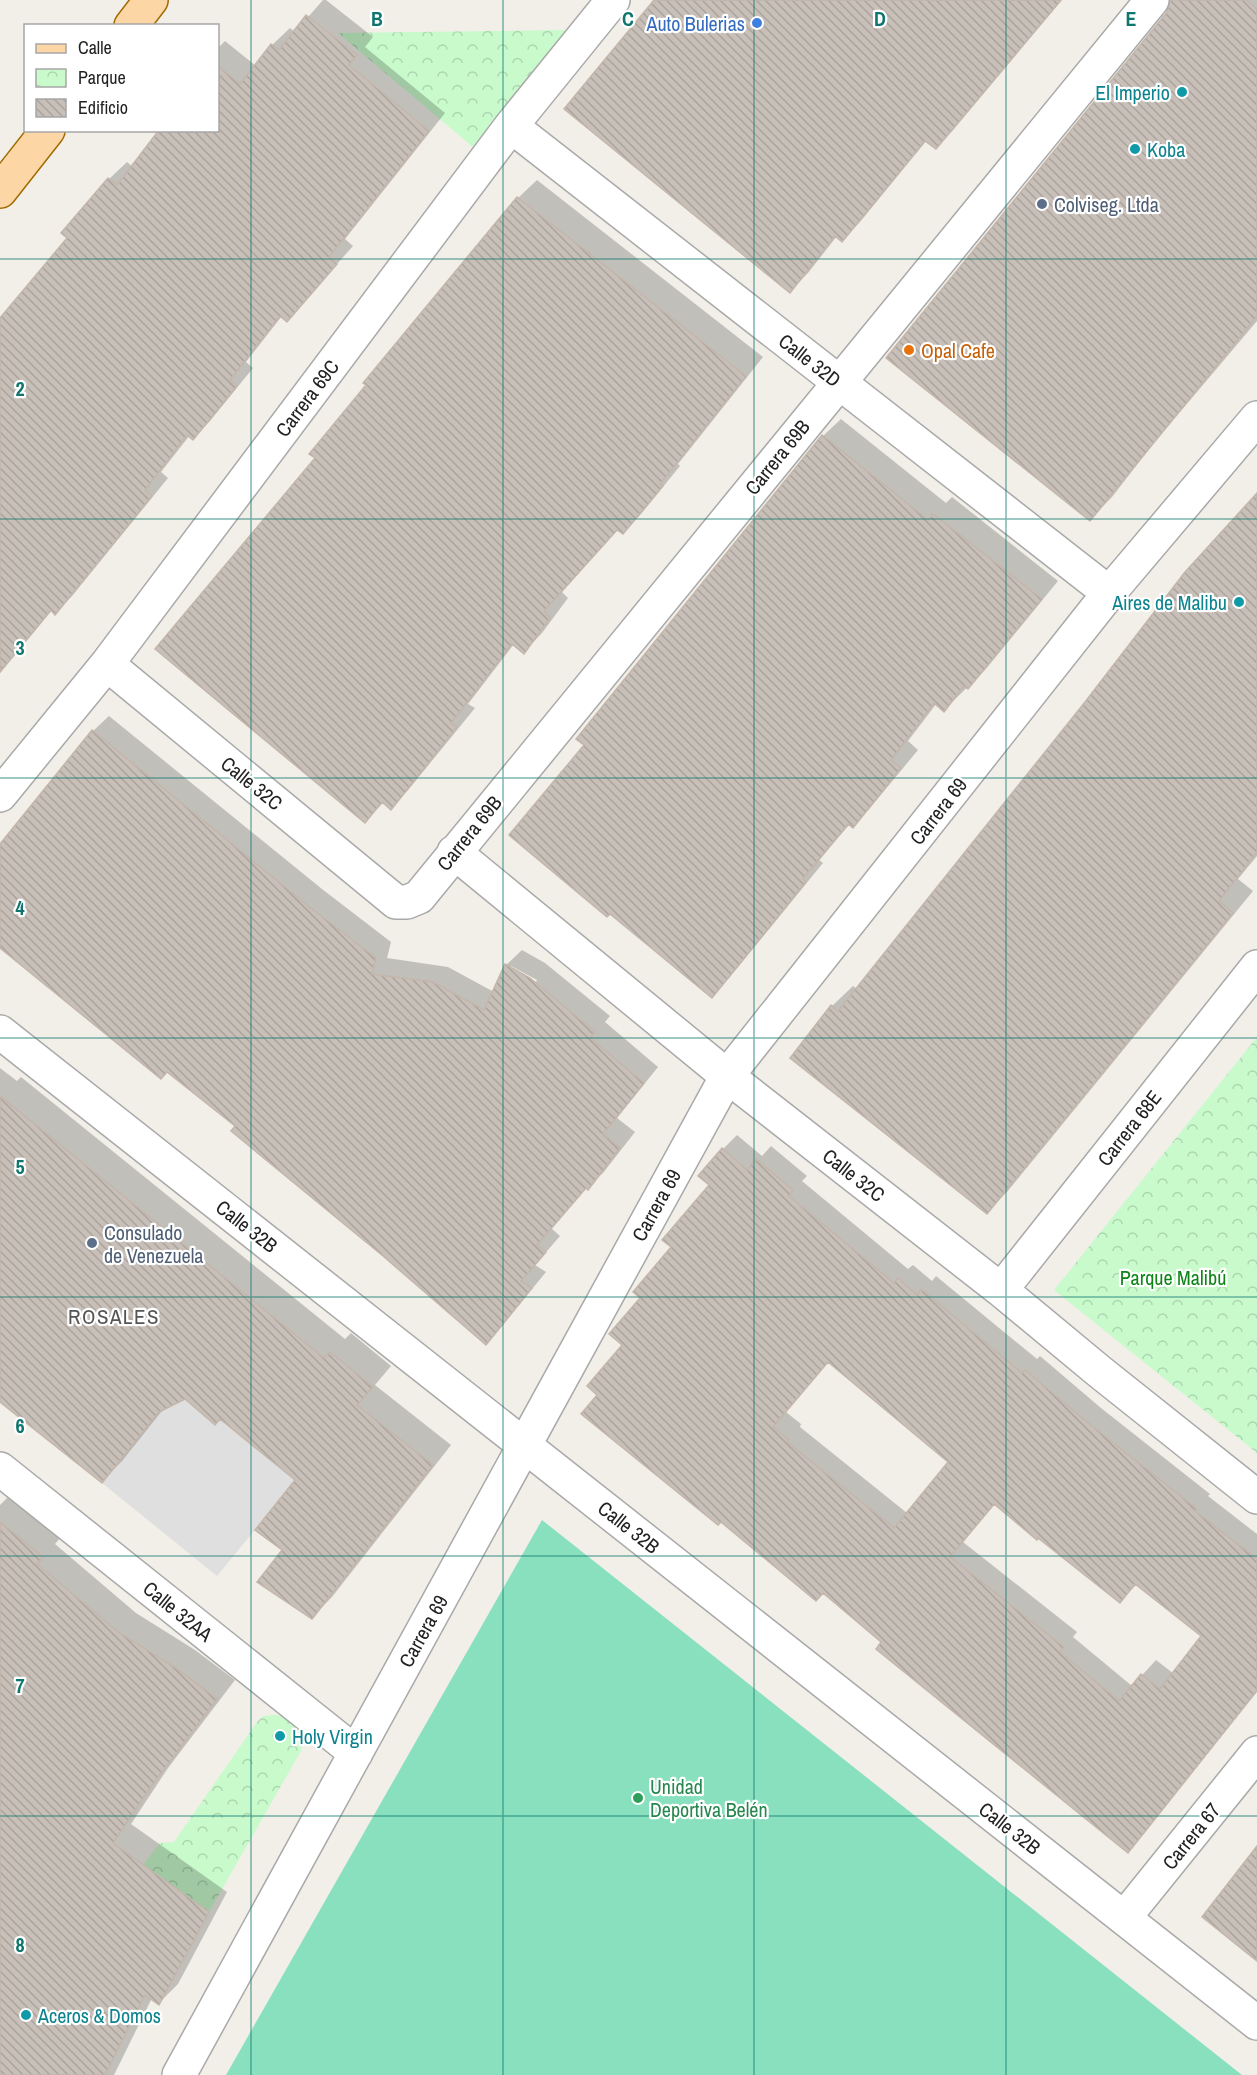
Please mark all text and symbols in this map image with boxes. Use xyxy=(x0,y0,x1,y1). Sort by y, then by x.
text: B xyxy=(371,5,383,32)
text: C xyxy=(622,5,634,32)
text: D xyxy=(874,5,886,32)
text: E xyxy=(1126,5,1137,32)
place label: Auto Bulerias xyxy=(646,10,745,37)
marker: Auto Bulerias xyxy=(750,16,764,30)
legend xyxy=(24,24,219,132)
text: Calle xyxy=(78,35,112,60)
text: Parque xyxy=(78,65,126,90)
place label: El Imperio xyxy=(1095,79,1170,106)
marker: El Imperio xyxy=(1175,85,1189,99)
text: Edificio xyxy=(78,95,128,120)
place label: Koba xyxy=(1147,136,1185,163)
marker: Koba xyxy=(1128,142,1142,156)
place label: Colviseg. Ltda xyxy=(1054,191,1159,218)
marker: Colviseg. Ltda xyxy=(1035,197,1049,211)
street label: Calle 32D xyxy=(773,327,847,393)
place label: Opal Cafe xyxy=(921,337,995,364)
marker: Opal Cafe xyxy=(902,343,916,357)
street label: Carrera 69C xyxy=(269,354,345,442)
text: 2 xyxy=(15,375,25,402)
street label: Carrera 69B xyxy=(738,414,816,500)
place label: Aires de Malibu xyxy=(1111,589,1227,616)
marker: Aires de Malibu xyxy=(1232,595,1246,609)
text: 3 xyxy=(15,634,25,661)
street label: Calle 32C xyxy=(216,750,289,816)
street label: Carrera 69 xyxy=(903,772,973,850)
street label: Carrera 69B xyxy=(430,790,508,876)
text: 4 xyxy=(15,894,25,921)
street label: Carrera 68E xyxy=(1091,1084,1167,1172)
street label: Calle 32C xyxy=(817,1142,891,1208)
text: 5 xyxy=(15,1153,25,1180)
street label: Carrera 69 xyxy=(625,1164,687,1246)
street label: Calle 32B xyxy=(211,1193,283,1259)
place label: Consulado de Venezuela xyxy=(104,1219,203,1269)
marker: Consulado de Venezuela xyxy=(85,1236,99,1250)
park label: Parque Malibú xyxy=(1120,1264,1226,1291)
district label: ROSALES xyxy=(68,1302,160,1331)
text: 6 xyxy=(15,1412,25,1439)
street label: Calle 32B xyxy=(593,1494,665,1560)
street label: Calle 32AA xyxy=(138,1575,218,1647)
street label: Carrera 69 xyxy=(392,1590,454,1672)
text: 7 xyxy=(15,1672,25,1699)
place label: Holy Virgin xyxy=(292,1723,373,1750)
marker: Holy Virgin xyxy=(273,1729,287,1743)
place label: Unidad Deportiva Belén xyxy=(650,1773,768,1823)
marker: Unidad Deportiva Belén xyxy=(631,1791,645,1805)
street label: Calle 32B xyxy=(974,1795,1046,1861)
street label: Carrera 67 xyxy=(1156,1797,1226,1875)
text: 8 xyxy=(15,1931,25,1958)
place label: Aceros & Domos xyxy=(37,2002,161,2029)
marker: Aceros & Domos xyxy=(19,2008,33,2022)

